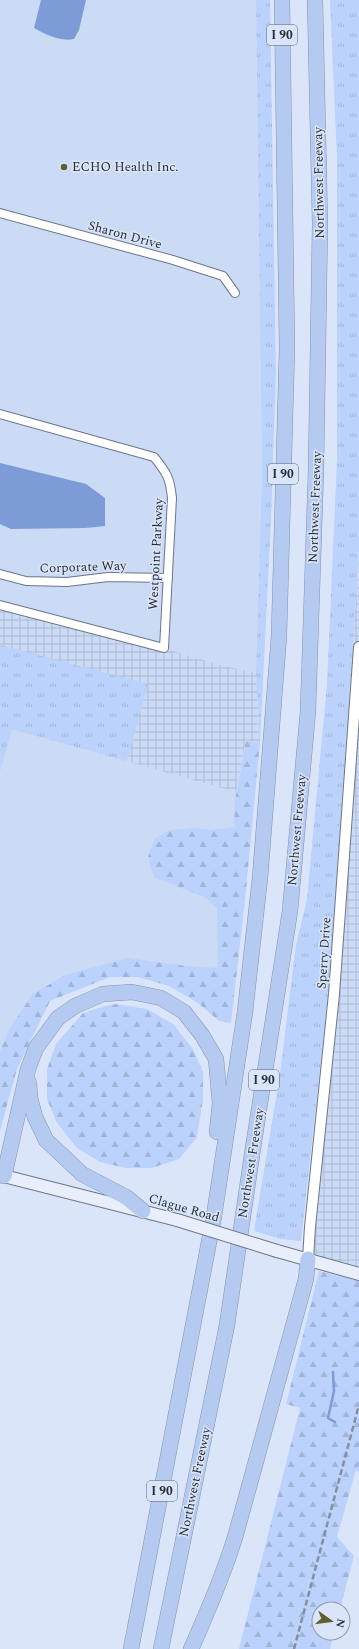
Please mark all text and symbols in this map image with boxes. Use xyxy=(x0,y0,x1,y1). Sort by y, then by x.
road number: I 90 xyxy=(267,25,297,45)
street label: Northwest Freeway xyxy=(308,126,330,239)
place label: ECHO Health Inc. xyxy=(72,157,179,177)
marker: ECHO Health Inc. xyxy=(59,162,69,172)
street label: Sharon Drive xyxy=(86,216,164,254)
street label: Northwest Freeway xyxy=(303,450,327,563)
road number: I 90 xyxy=(268,464,298,484)
street label: Westpoint Parkway xyxy=(143,497,169,610)
street label: Corporate Way xyxy=(39,555,128,579)
street label: Northwest Freeway xyxy=(282,773,312,887)
street label: Sperry Drive xyxy=(312,916,336,990)
road number: I 90 xyxy=(249,1070,279,1090)
street label: Northwest Freeway xyxy=(232,1106,270,1220)
street label: Clague Road xyxy=(146,1188,222,1228)
street label: Northwest Freeway xyxy=(174,1425,217,1539)
road number: I 90 xyxy=(147,1481,177,1501)
north arrow xyxy=(311,1601,351,1641)
text: N xyxy=(331,1617,350,1630)

